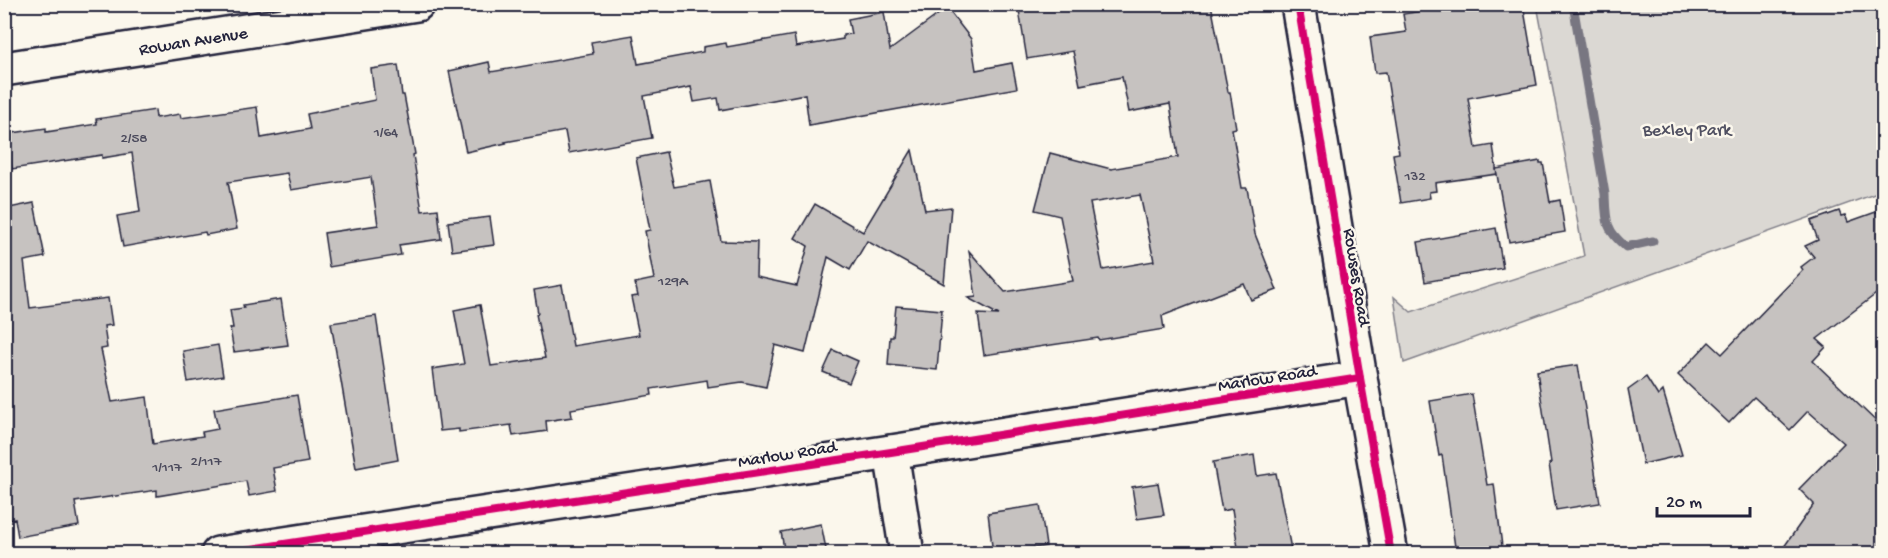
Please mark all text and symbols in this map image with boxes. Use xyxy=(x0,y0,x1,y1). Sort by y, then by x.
street label: Rowan Avenue xyxy=(138,23,250,61)
park label: Bexley Park xyxy=(1642,121,1733,142)
house number: 1/64 xyxy=(373,124,398,142)
house number: 2/58 xyxy=(120,130,148,148)
house number: 132 xyxy=(1403,168,1426,186)
street label: Rowses Road xyxy=(1337,227,1374,329)
house number: 129A xyxy=(657,273,689,291)
street label: Marlow Road xyxy=(1217,361,1320,398)
street label: Marlow Road xyxy=(737,437,840,474)
house number: 2/117 xyxy=(191,453,223,471)
house number: 1/117 xyxy=(151,459,183,477)
scale bar xyxy=(1657,480,1750,518)
text: 20 m xyxy=(1666,493,1702,514)

